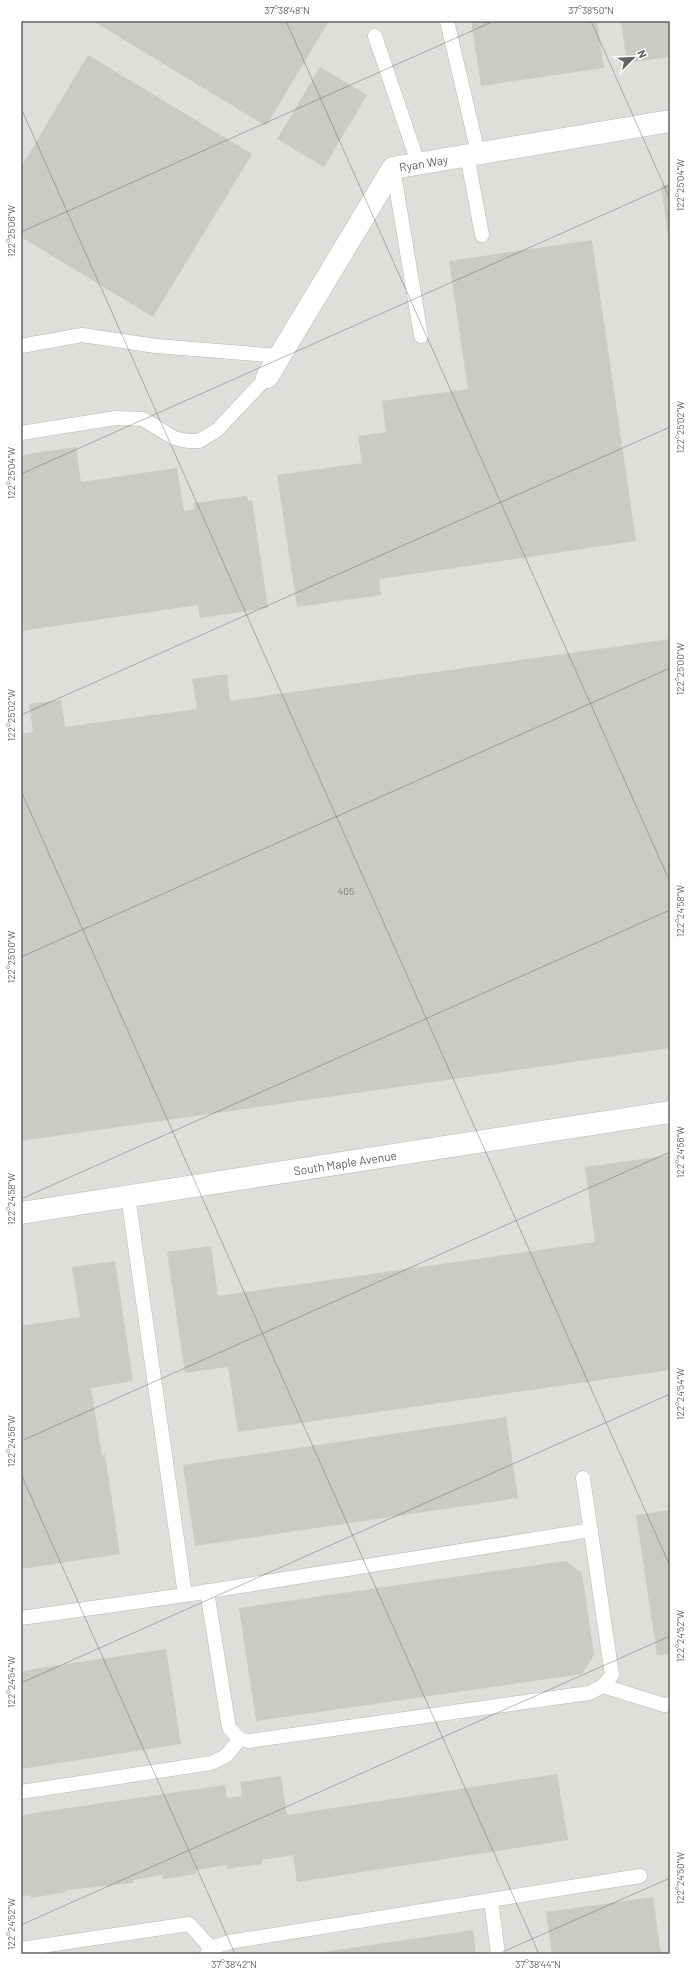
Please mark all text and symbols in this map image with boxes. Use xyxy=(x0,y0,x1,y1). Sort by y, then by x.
text: 37°38'48"N xyxy=(264,4,310,16)
text: 37°38'50"N xyxy=(568,4,614,16)
north arrow xyxy=(613,38,653,78)
text: N xyxy=(635,48,650,60)
street label: Ryan Way xyxy=(398,152,449,174)
text: 122°25'04"W xyxy=(674,159,686,211)
text: 122°25'06"W xyxy=(5,205,17,257)
text: 122°25'02"W xyxy=(674,401,686,453)
text: 122°25'04"W xyxy=(5,447,17,499)
text: 122°25'00"W xyxy=(674,643,686,695)
text: 122°25'02"W xyxy=(5,689,17,741)
house number: 405 xyxy=(338,885,354,897)
text: 122°24'58"W xyxy=(674,885,686,937)
text: 122°25'00"W xyxy=(5,931,17,983)
text: 122°24'56"W xyxy=(674,1126,686,1178)
street label: South Maple Avenue xyxy=(292,1148,398,1178)
text: 122°24'58"W xyxy=(5,1173,17,1225)
text: 122°24'54"W xyxy=(674,1368,686,1420)
text: 122°24'56"W xyxy=(5,1415,17,1467)
text: 122°24'52"W xyxy=(674,1610,686,1662)
text: 122°24'54"W xyxy=(5,1656,17,1708)
text: 122°24'50"W xyxy=(674,1852,686,1904)
text: 122°24'52"W xyxy=(5,1898,17,1950)
text: 37°38'42"N xyxy=(211,1958,257,1970)
text: 37°38'44"N xyxy=(515,1958,561,1970)

